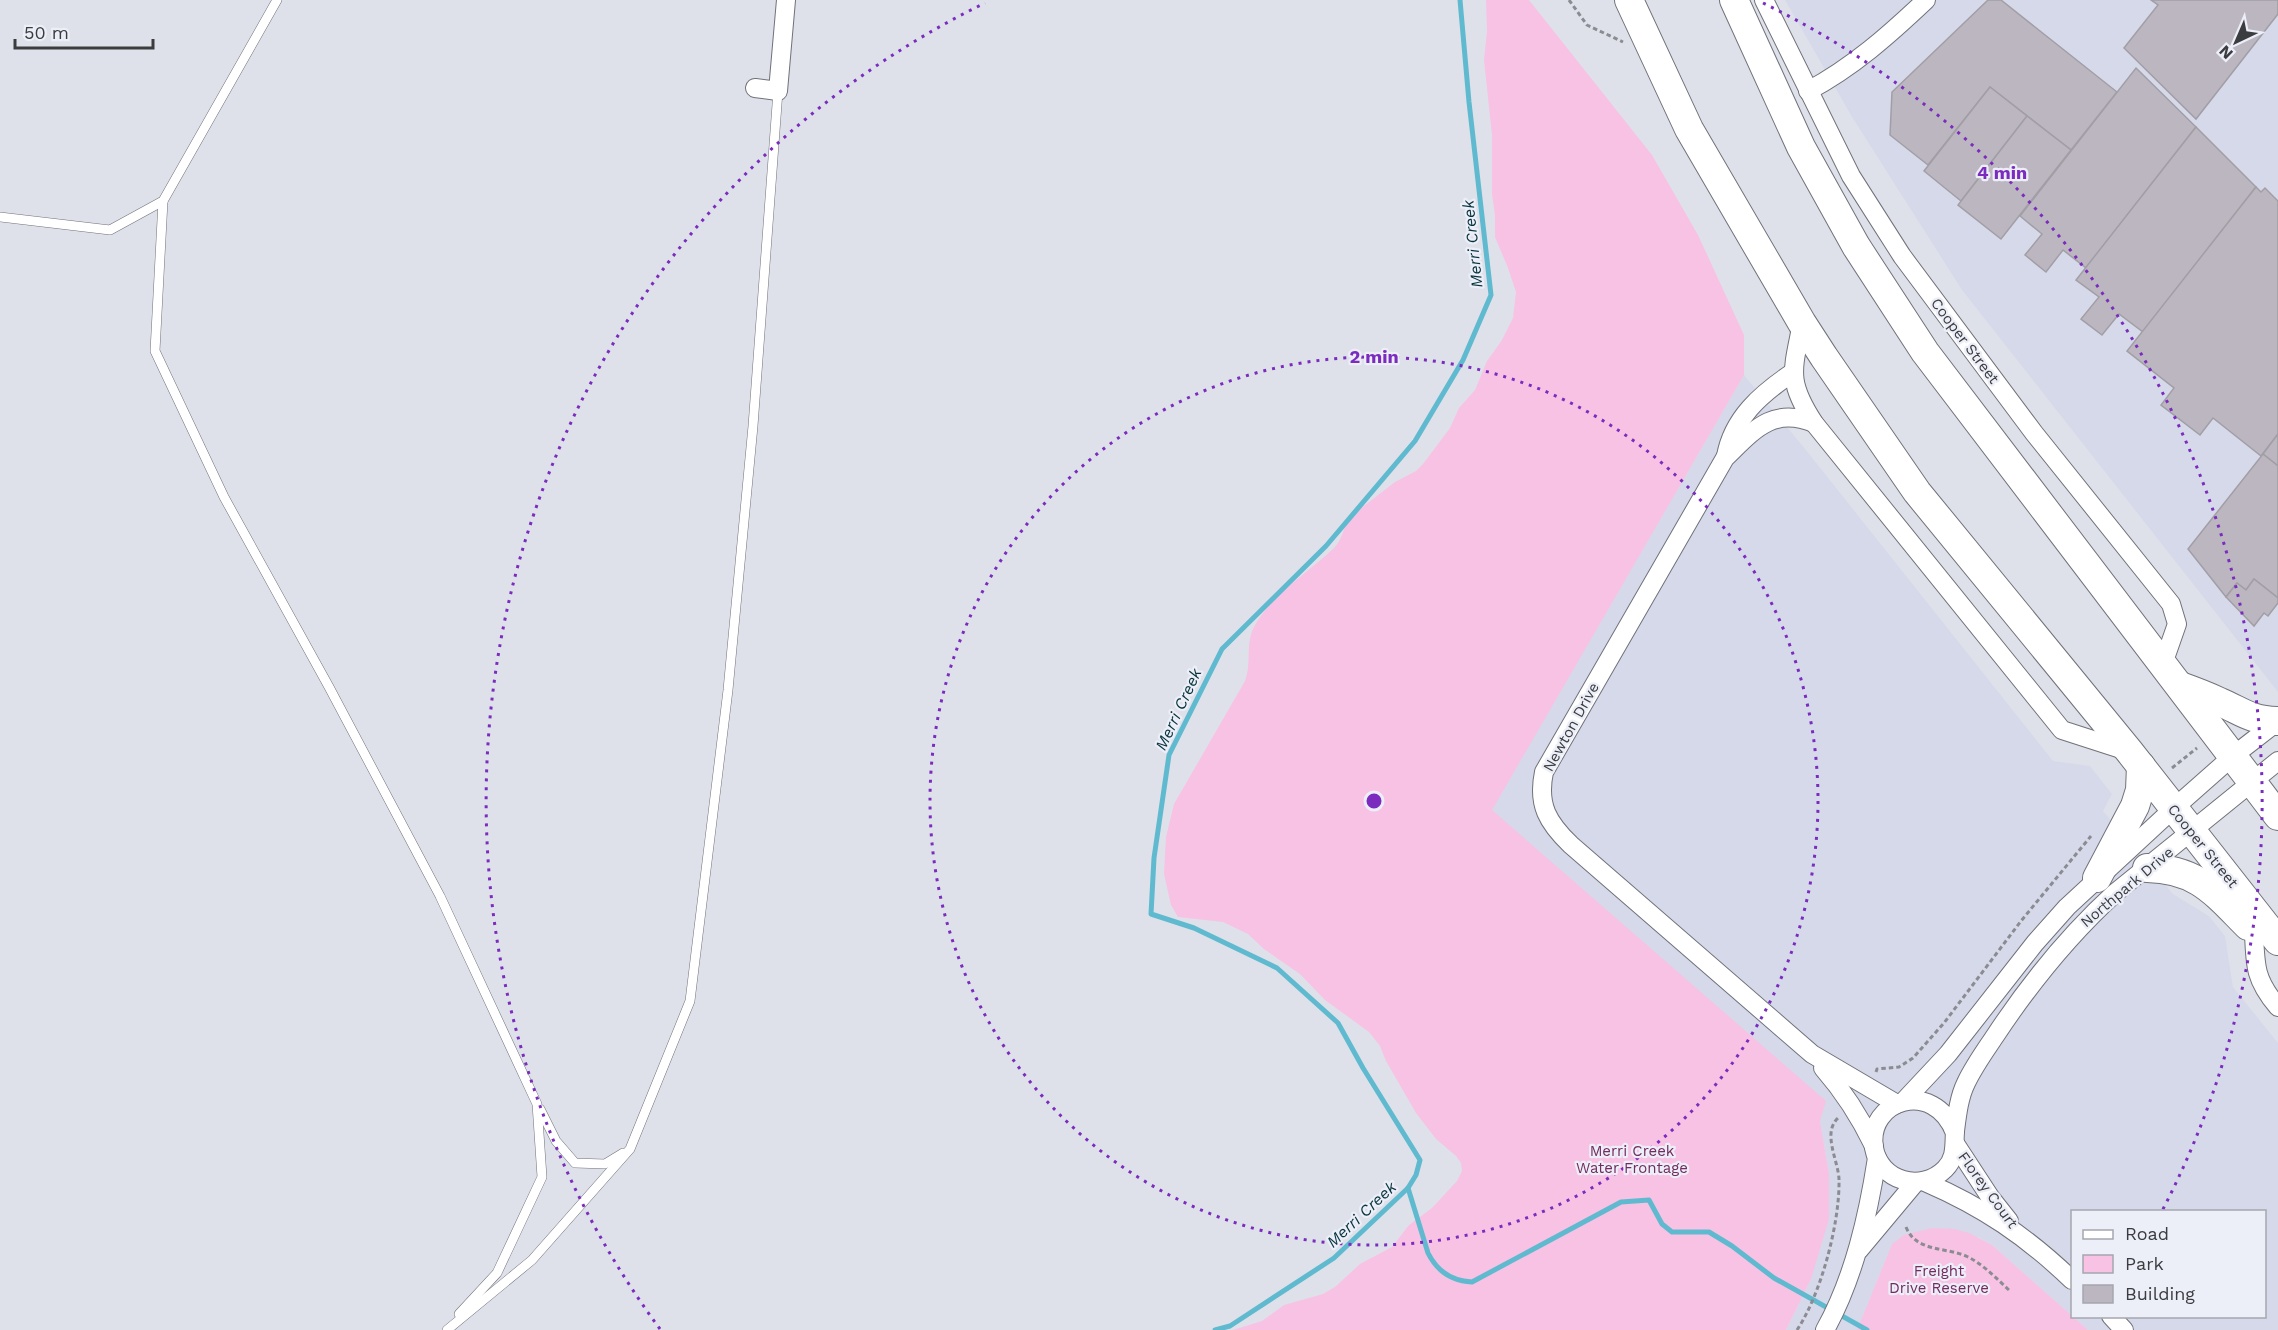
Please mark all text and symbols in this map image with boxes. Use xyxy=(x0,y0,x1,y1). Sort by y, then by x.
scale bar xyxy=(15,12,153,50)
north arrow xyxy=(2206,12,2266,72)
text: 50 m xyxy=(24,22,69,43)
text: N xyxy=(2215,41,2237,63)
text: 4 min xyxy=(1977,162,2027,183)
water label: Merri Creek xyxy=(1458,198,1487,289)
street label: Cooper Street xyxy=(1927,295,2003,388)
text: 2 min xyxy=(1349,346,1399,367)
water label: Merri Creek xyxy=(1151,664,1206,753)
street label: Newton Drive xyxy=(1539,679,1603,775)
centre of rings xyxy=(1364,791,1384,811)
street label: Cooper Street xyxy=(2164,801,2243,892)
street label: Northpark Drive xyxy=(2077,843,2177,931)
park label: Merri Creek Water Frontage xyxy=(1576,1142,1688,1177)
street label: Florey Court xyxy=(1954,1148,2022,1232)
water label: Merri Creek xyxy=(1323,1177,1401,1251)
legend xyxy=(2071,1210,2266,1318)
text: Road xyxy=(2125,1223,2169,1244)
text: Park xyxy=(2125,1253,2164,1274)
park label: Freight Drive Reserve xyxy=(1889,1262,1989,1297)
text: Building xyxy=(2125,1283,2195,1304)

